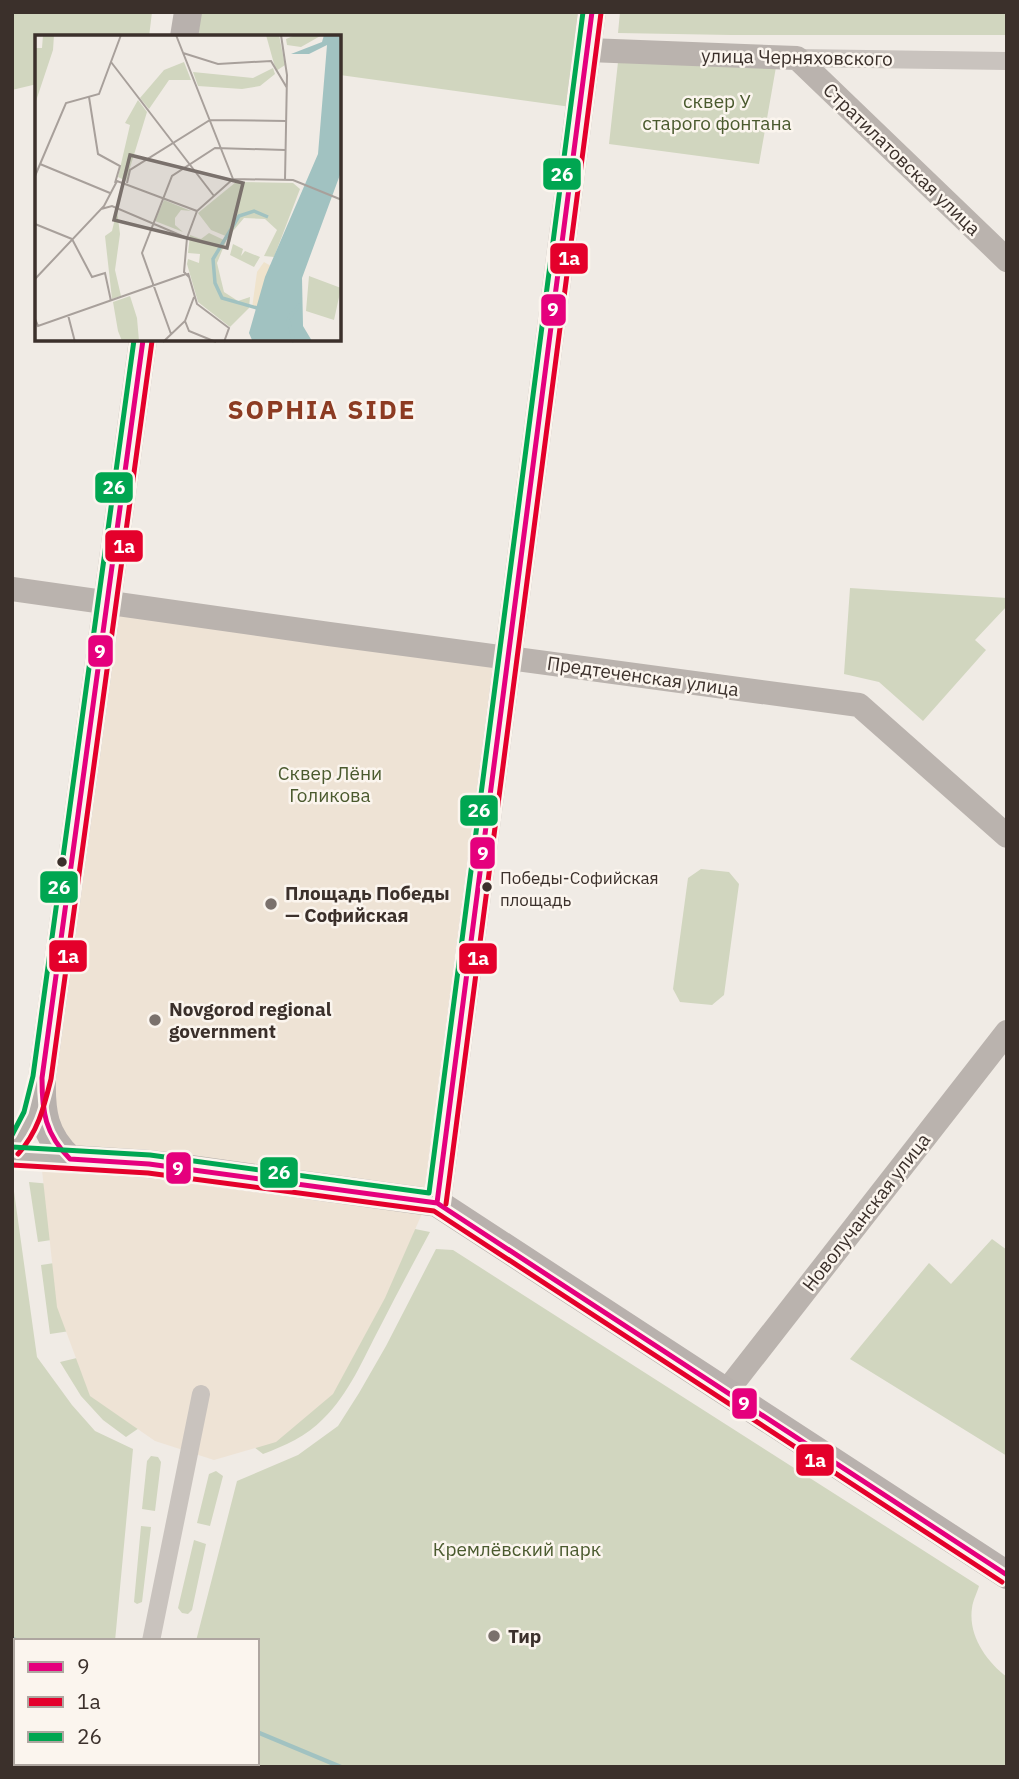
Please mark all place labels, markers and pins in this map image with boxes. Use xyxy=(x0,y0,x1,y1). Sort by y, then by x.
unlabelled marker xyxy=(55,855,69,869)
place label: Победы-Софийская площадь xyxy=(500,867,659,911)
marker: Победы-Софийская площадь xyxy=(480,880,494,894)
place label: Площадь Победы — Софийская xyxy=(285,881,450,927)
marker: Площадь Победы — Софийская xyxy=(263,896,279,912)
place label: Novgorod regional government xyxy=(169,997,332,1043)
marker: Novgorod regional government xyxy=(147,1012,163,1028)
place label: Тир xyxy=(508,1624,541,1648)
marker: Тир xyxy=(486,1628,502,1644)

